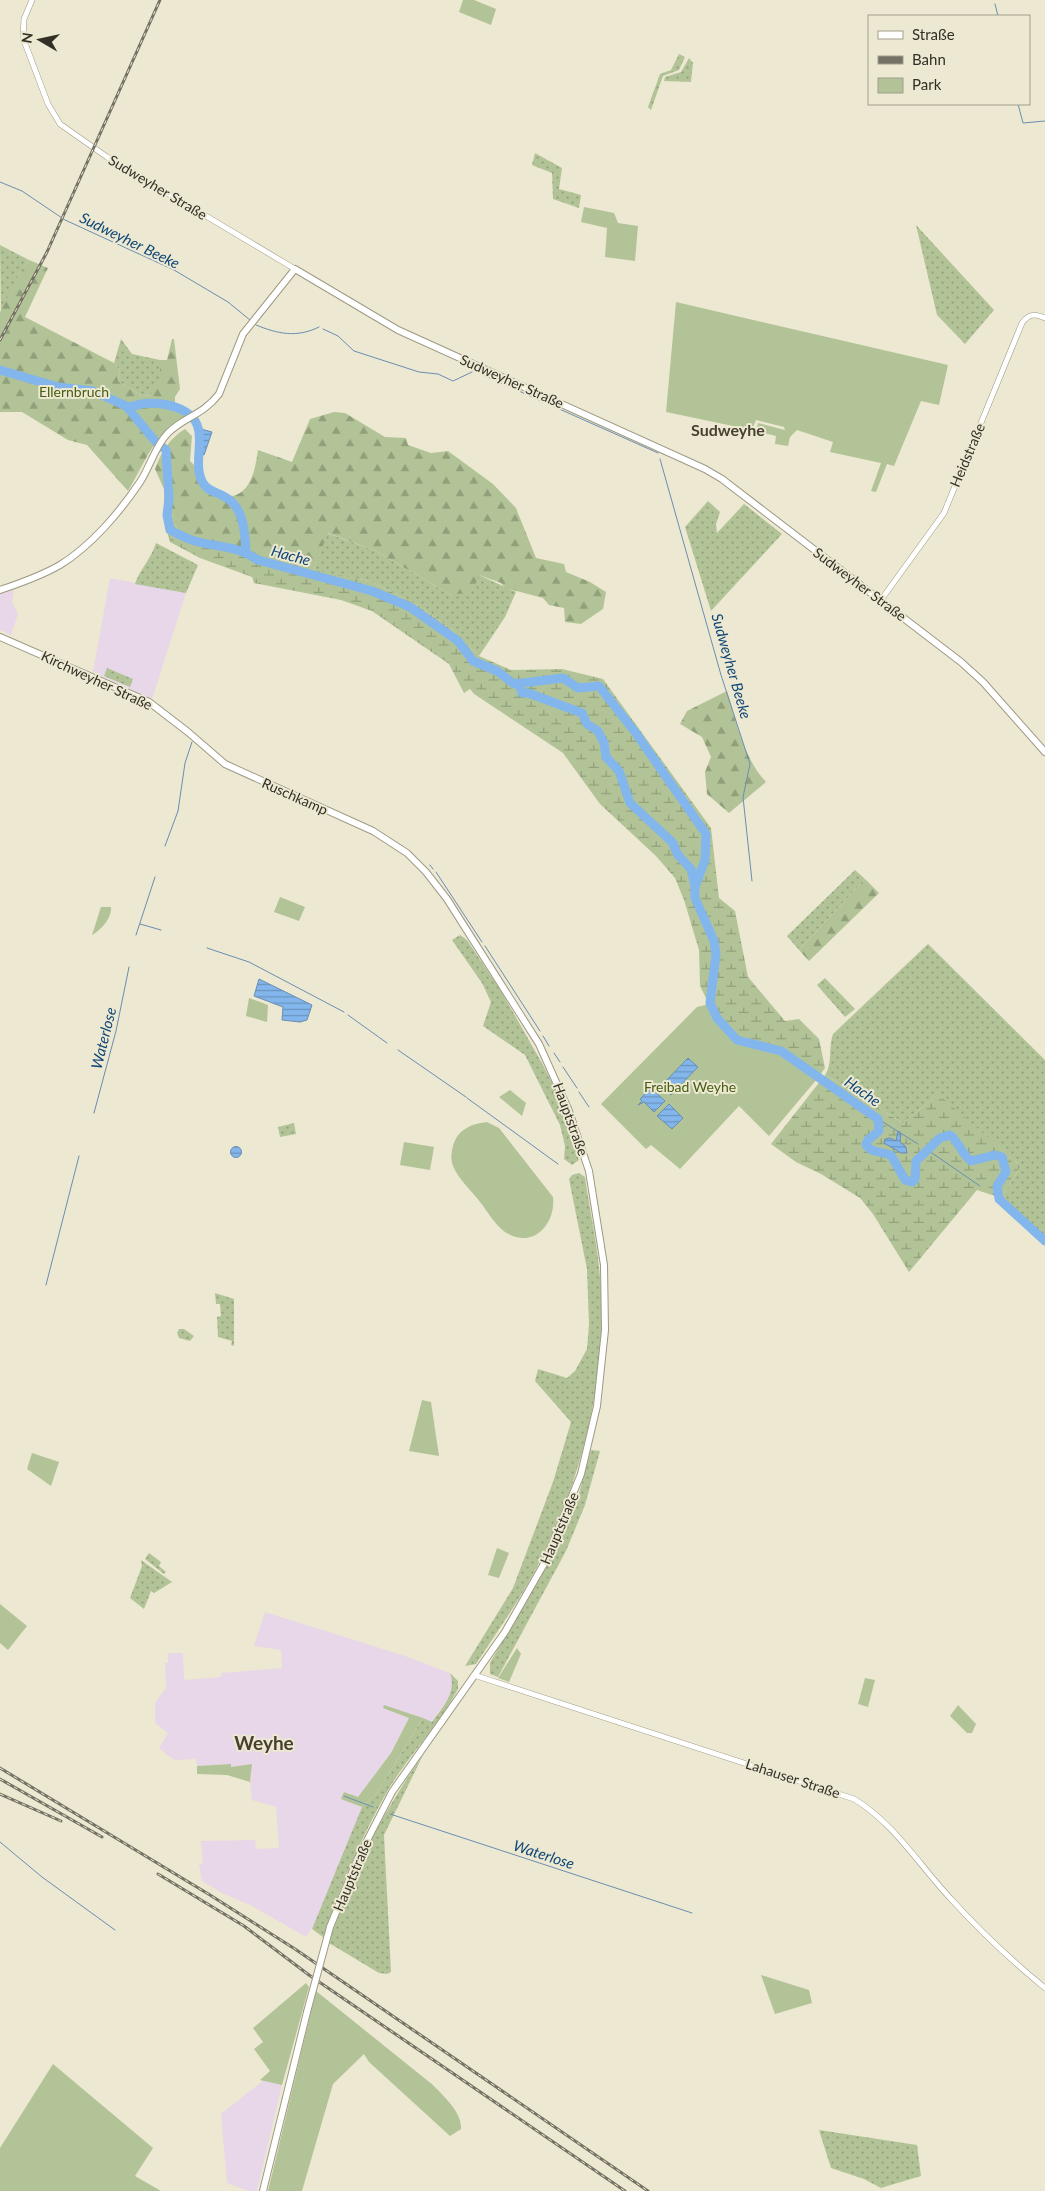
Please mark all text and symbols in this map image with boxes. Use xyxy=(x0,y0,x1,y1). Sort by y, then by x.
north arrow xyxy=(15,15,65,65)
legend xyxy=(868,15,1030,105)
text: Straße xyxy=(912,25,955,43)
text: N xyxy=(17,31,36,45)
text: Bahn xyxy=(912,50,946,68)
text: Park xyxy=(912,75,942,93)
street label: Sudweyher Straße xyxy=(106,151,210,223)
water label: Sudweyher Beeke xyxy=(77,208,183,272)
street label: Sudweyher Straße xyxy=(457,351,567,411)
park label: Ellernbruch xyxy=(39,383,109,400)
district label: Sudweyhe xyxy=(691,420,765,439)
street label: Heidstraße xyxy=(946,421,988,489)
water label: Hache xyxy=(269,541,313,569)
street label: Sudweyher Straße xyxy=(810,544,910,624)
water label: Sudweyher Beeke xyxy=(708,611,756,721)
street label: Kirchweyher Straße xyxy=(39,647,155,713)
street label: Ruschkamp xyxy=(259,774,331,818)
water label: Waterlose xyxy=(87,1005,119,1071)
water label: Hache xyxy=(841,1072,885,1110)
park label: Freibad Weyhe xyxy=(644,1078,736,1095)
street label: Hauptstraße xyxy=(550,1080,592,1158)
street label: Hauptstraße xyxy=(536,1489,582,1567)
district label: Weyhe xyxy=(234,1731,294,1754)
street label: Lahauser Straße xyxy=(744,1755,842,1801)
street label: Hauptstraße xyxy=(329,1836,375,1914)
water label: Waterlose xyxy=(511,1836,577,1872)

